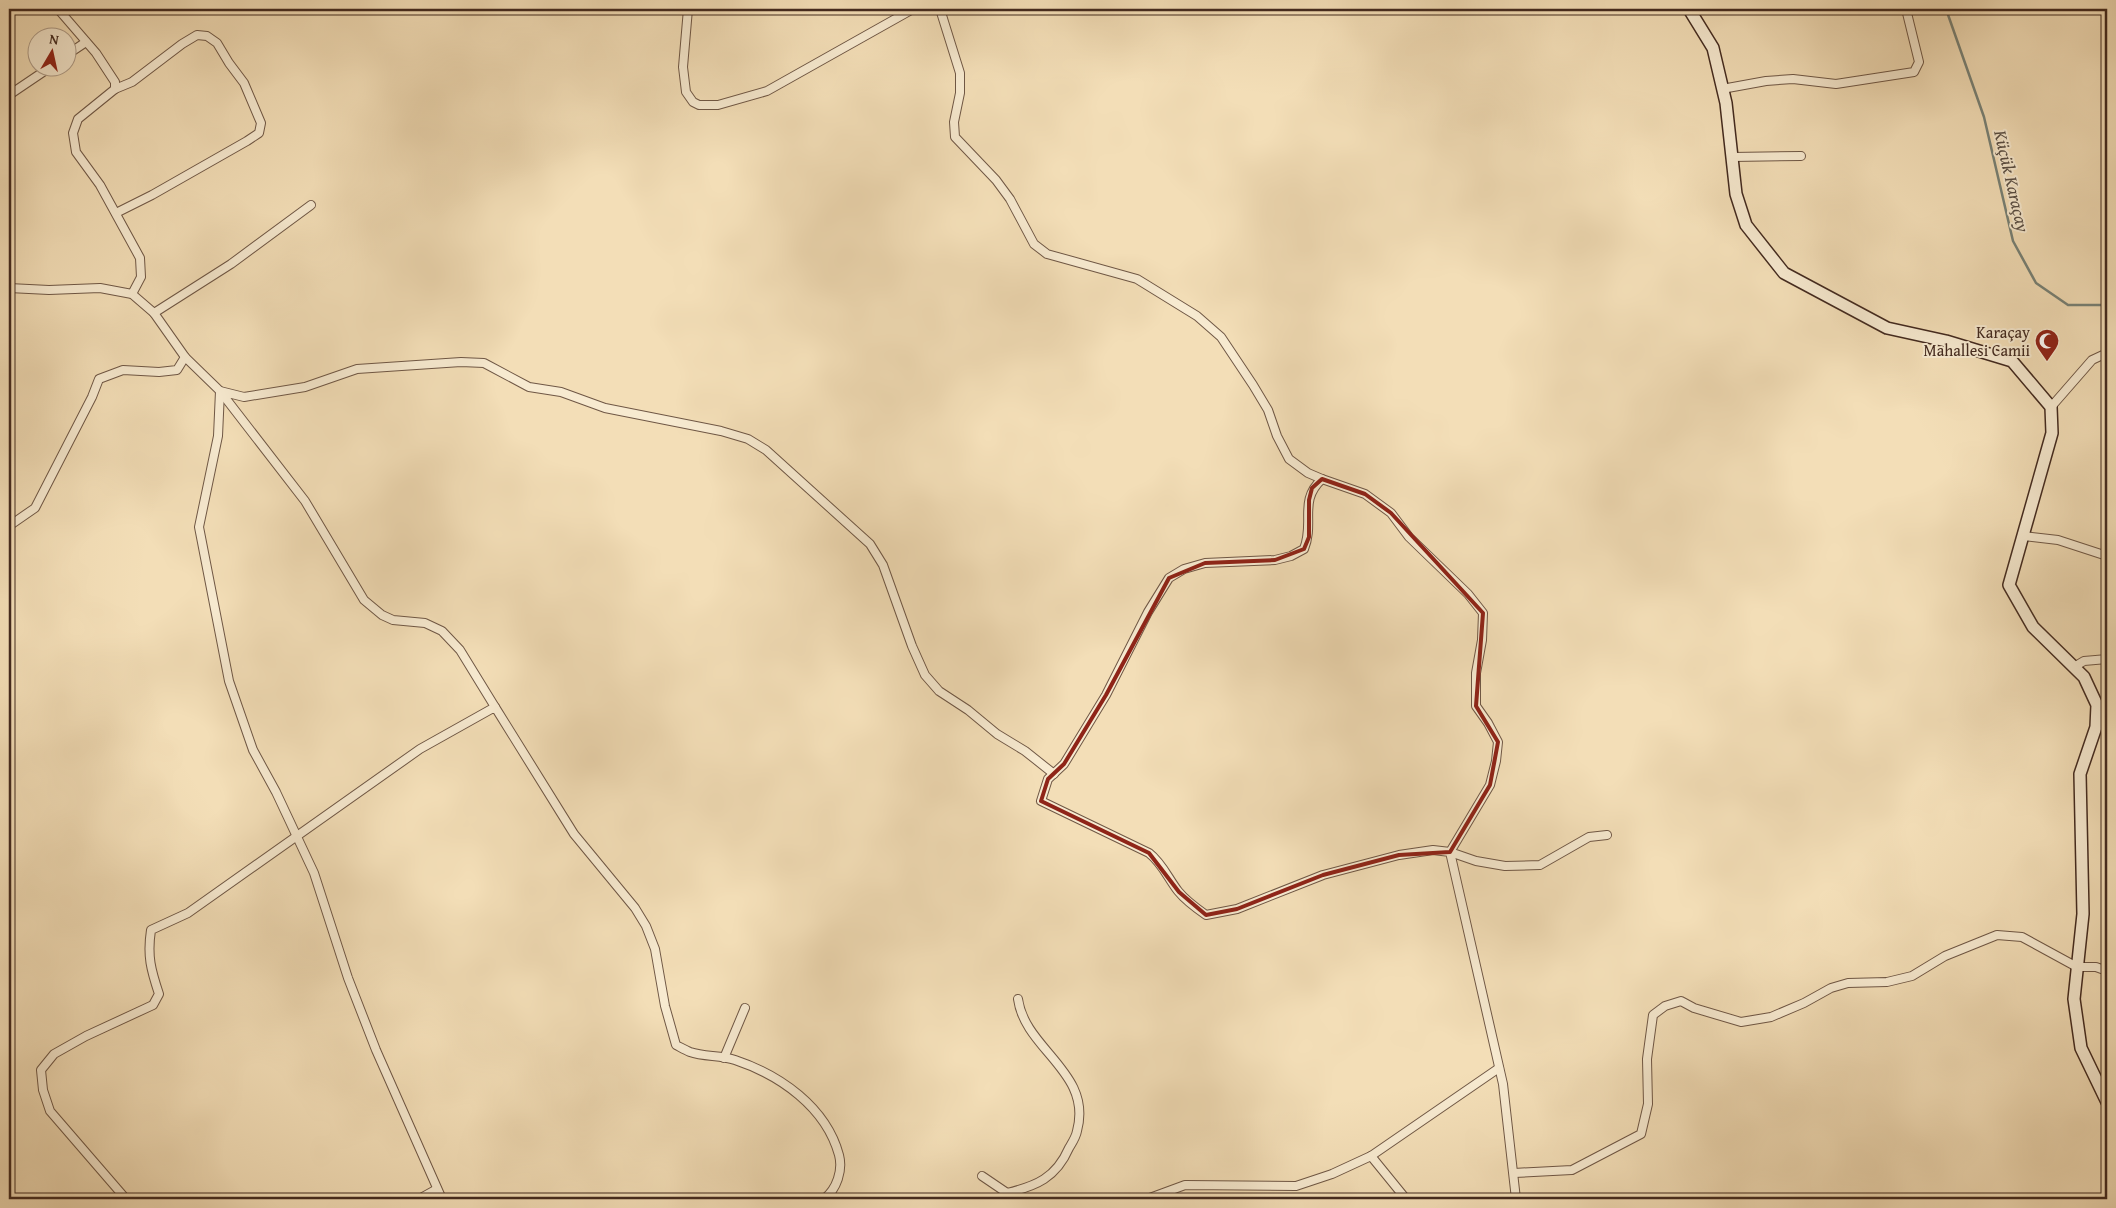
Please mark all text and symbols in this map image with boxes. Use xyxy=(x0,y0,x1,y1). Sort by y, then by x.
north arrow xyxy=(28,28,78,78)
text: N xyxy=(48,29,61,50)
water label: Küçük Karaçay xyxy=(1987,126,2037,235)
place label: Karaçay Mahallesi Camii xyxy=(1924,320,2031,362)
mosque icon: Karaçay Mahallesi Camii xyxy=(2034,328,2060,362)

